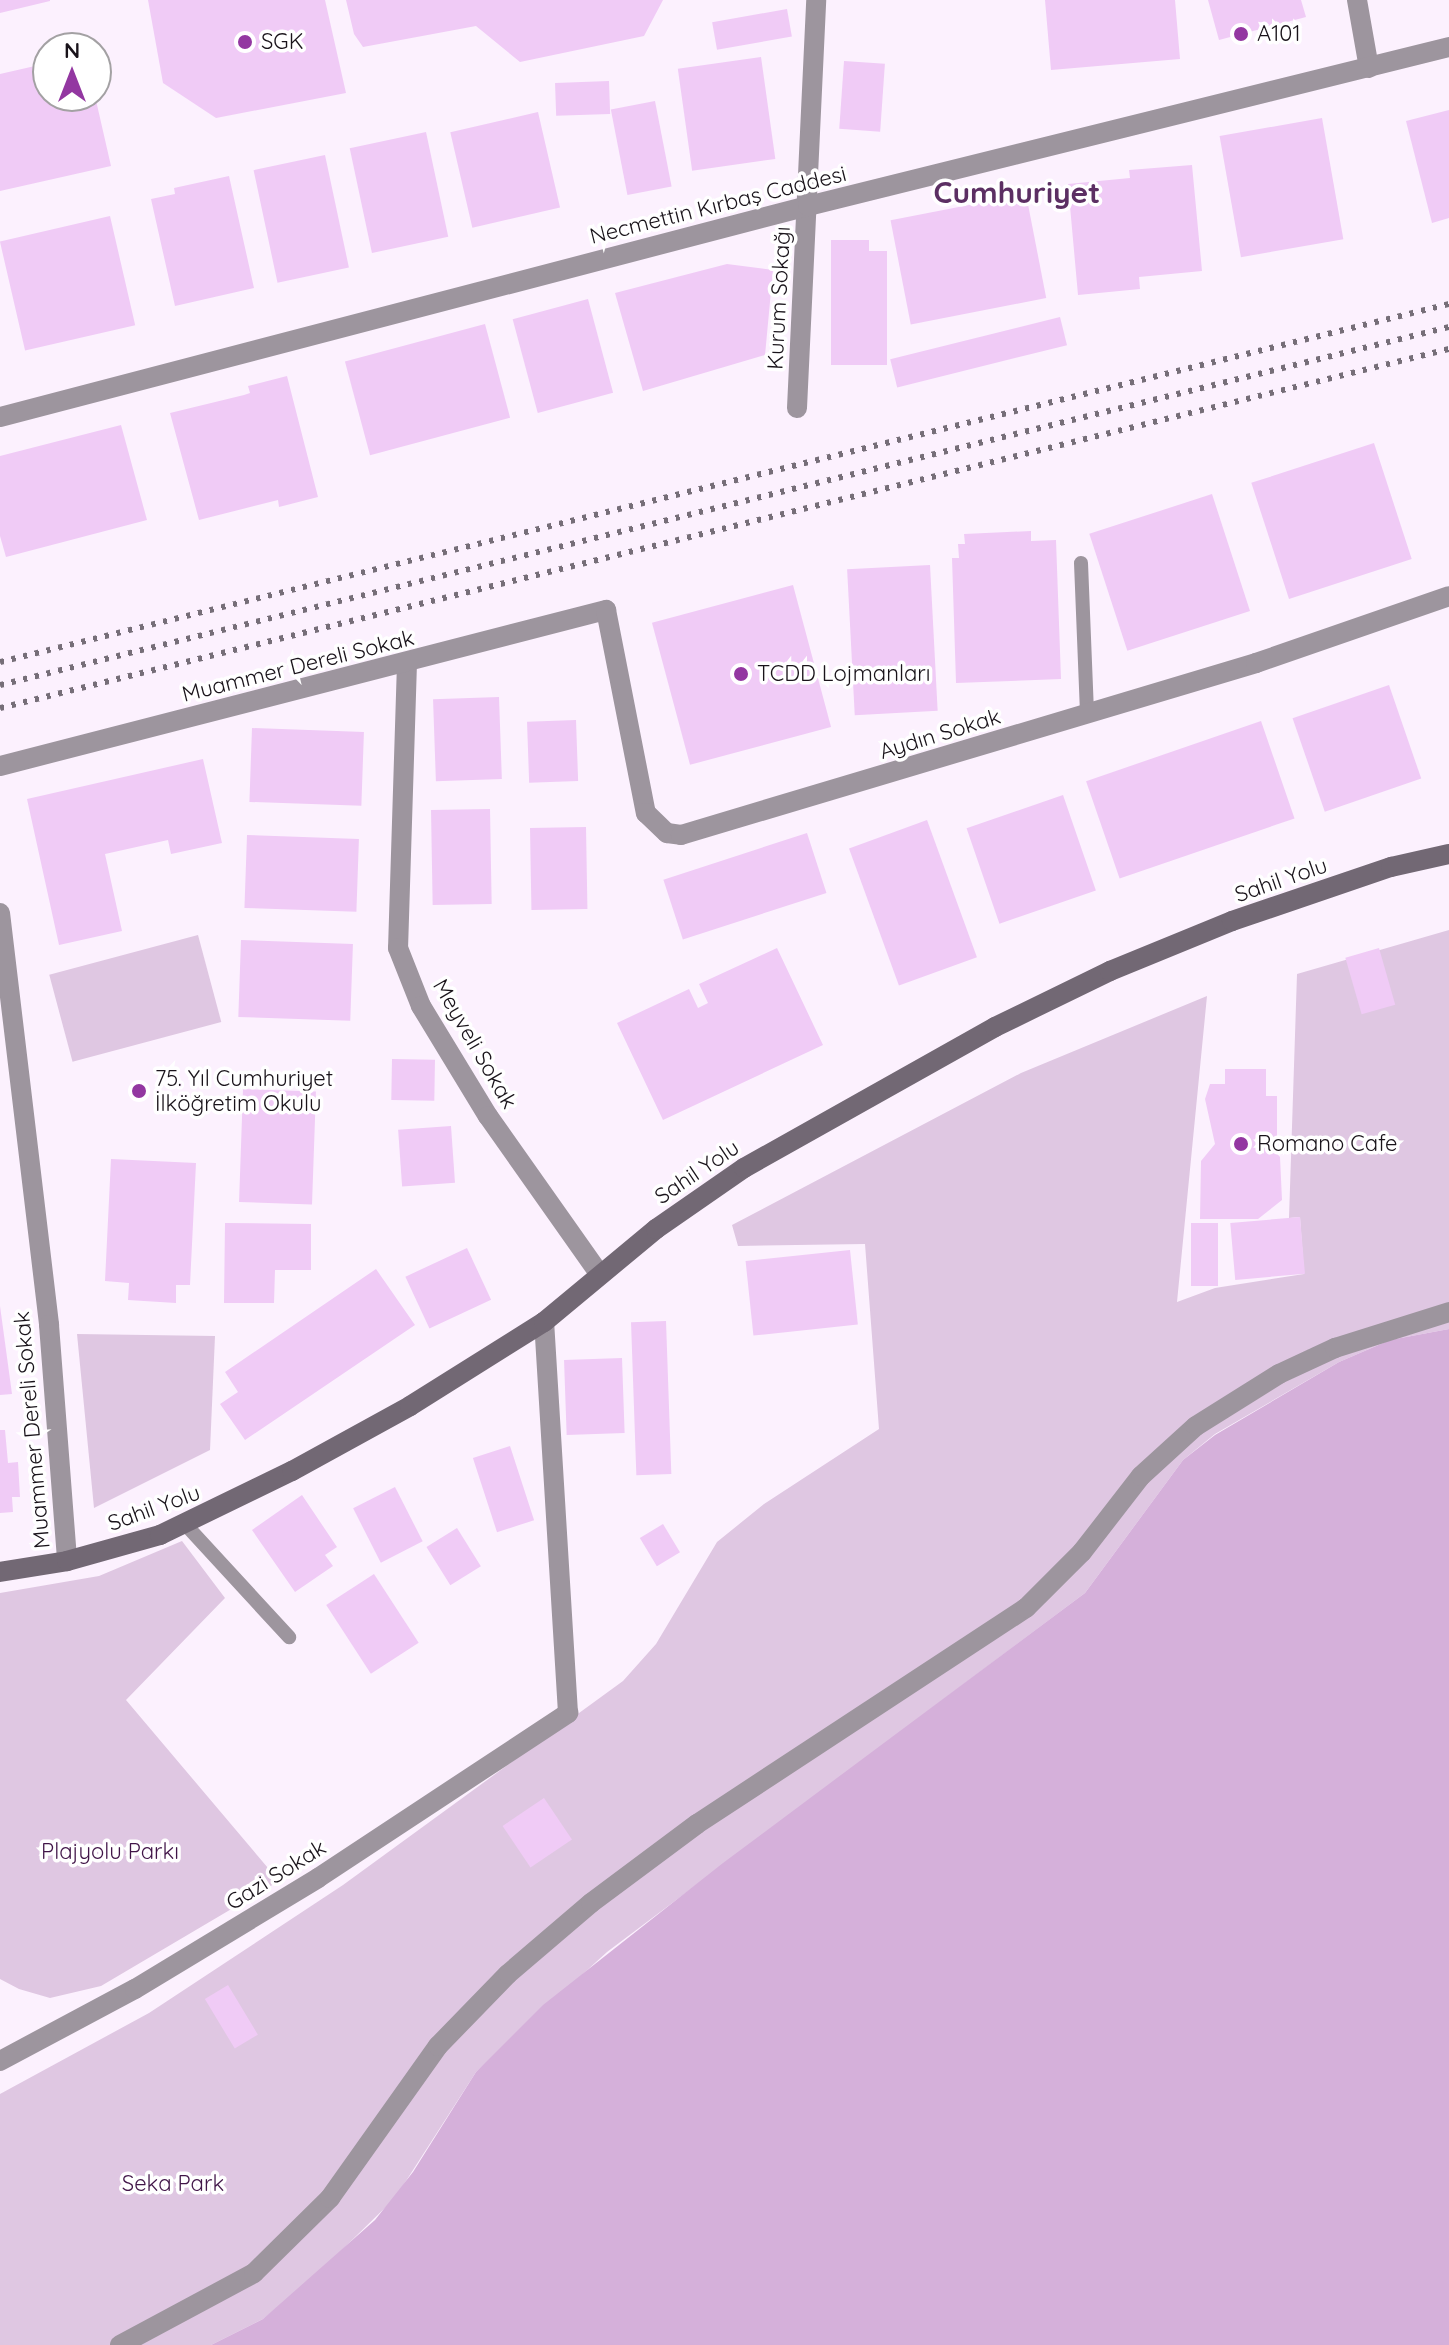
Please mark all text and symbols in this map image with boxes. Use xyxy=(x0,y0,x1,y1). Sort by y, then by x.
place label: A101 xyxy=(1257,21,1301,47)
marker: A101 xyxy=(1232,25,1250,43)
place label: SGK xyxy=(261,29,304,55)
north arrow xyxy=(32,32,112,112)
marker: SGK xyxy=(236,33,254,51)
text: N xyxy=(64,36,80,64)
street label: Necmettin Kırbaş Caddesi xyxy=(587,160,849,250)
district label: Cumhuriyet xyxy=(934,174,1100,210)
street label: Kurum Sokağı xyxy=(762,226,796,370)
street label: Muammer Dereli Sokak xyxy=(179,624,417,708)
place label: TCDD Lojmanları xyxy=(757,661,930,687)
marker: TCDD Lojmanları xyxy=(732,665,750,683)
street label: Aydın Sokak xyxy=(876,703,1004,765)
street label: Sahil Yolu xyxy=(1231,852,1331,908)
street label: Meyveli Sokak xyxy=(427,975,523,1113)
place label: 75. Yıl Cumhuriyet İlköğretim Okulu xyxy=(155,1065,333,1116)
marker: 75. Yıl Cumhuriyet İlköğretim Okulu xyxy=(130,1082,148,1100)
place label: Romano Cafe xyxy=(1257,1131,1398,1157)
street label: Sahil Yolu xyxy=(650,1134,744,1210)
marker: Romano Cafe xyxy=(1232,1135,1250,1153)
street label: Muammer Dereli Sokak xyxy=(8,1310,56,1550)
street label: Sahil Yolu xyxy=(104,1479,204,1537)
street label: Gazi Sokak xyxy=(221,1834,331,1916)
park label: Plajyolu Parkı xyxy=(41,1839,179,1865)
park label: Seka Park xyxy=(122,2171,224,2197)

